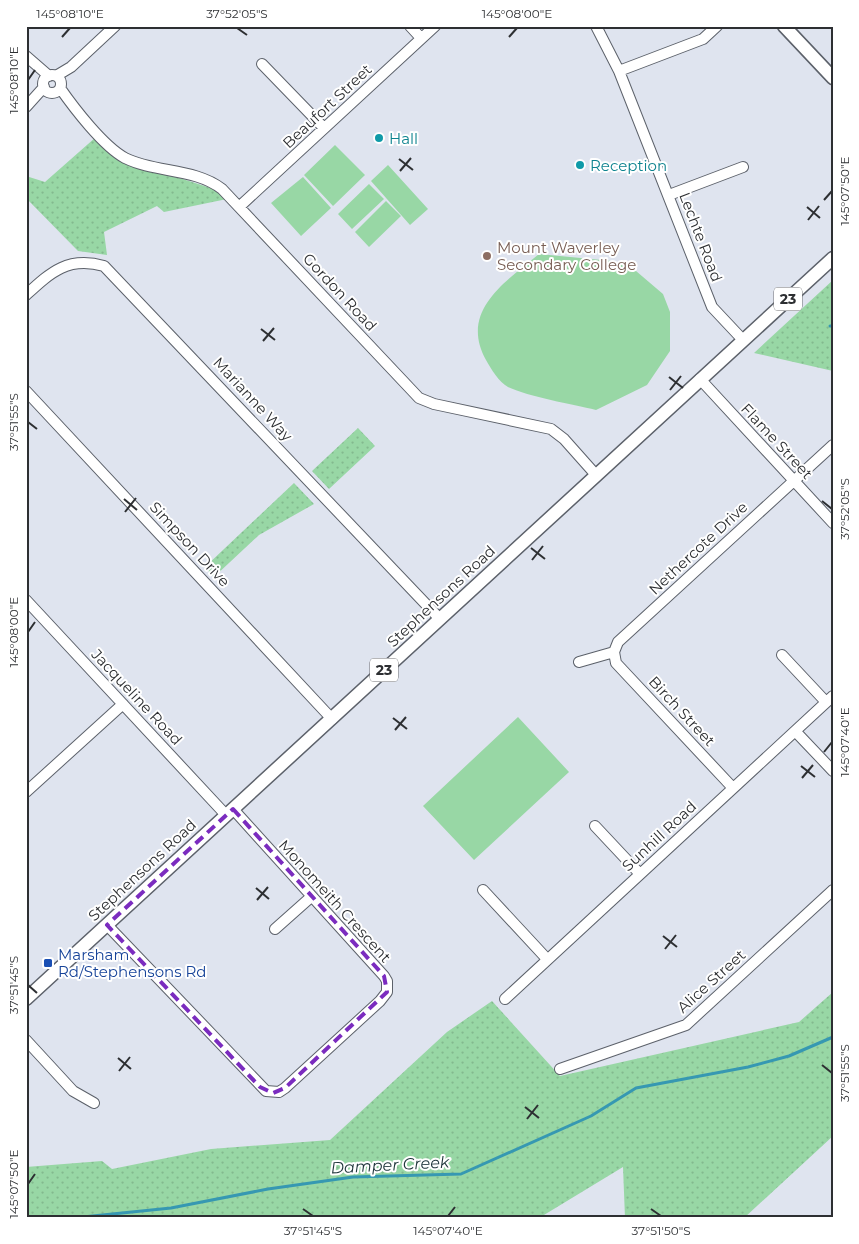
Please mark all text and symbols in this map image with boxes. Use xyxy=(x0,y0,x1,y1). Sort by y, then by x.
text: 145°08'10"E xyxy=(36,6,104,21)
text: 37°52'05"S xyxy=(206,6,268,21)
text: 145°08'00"E xyxy=(482,6,552,21)
text: 145°08'10"E xyxy=(6,46,21,114)
street label: Beaufort Street xyxy=(278,60,376,152)
place label: Hall xyxy=(389,129,418,148)
marker: Hall xyxy=(373,132,385,144)
place label: Reception xyxy=(590,156,667,175)
text: 145°07'50"E xyxy=(837,156,852,226)
marker: Reception xyxy=(574,159,586,171)
street label: Lechte Road xyxy=(675,190,727,284)
place label: Mount Waverley Secondary College xyxy=(497,238,636,274)
street label: Gordon Road xyxy=(299,249,381,335)
marker: Mount Waverley Secondary College xyxy=(481,250,493,262)
road number: 23 xyxy=(774,288,802,310)
street label: Marianne Way xyxy=(209,353,297,446)
text: 37°51'55"S xyxy=(6,393,21,451)
street label: Flame Street xyxy=(737,399,817,483)
text: 37°52'05"S xyxy=(837,478,852,540)
street label: Nethercote Drive xyxy=(645,497,751,599)
street label: Simpson Drive xyxy=(146,498,234,590)
street label: Stephensons Road xyxy=(383,541,499,651)
text: 145°08'00"E xyxy=(6,597,21,667)
street label: Jacqueline Road xyxy=(87,644,186,749)
road number: 23 xyxy=(370,658,398,682)
street label: Birch Street xyxy=(645,672,719,750)
text: 145°07'40"E xyxy=(837,707,852,777)
street label: Sunhill Road xyxy=(618,797,700,875)
street label: Stephensons Road xyxy=(84,815,200,925)
street label: Monomeith Crescent xyxy=(275,836,395,966)
place label: Marsham Rd/Stephensons Rd xyxy=(58,945,206,981)
street label: Alice Street xyxy=(673,945,749,1017)
text: 37°51'45"S xyxy=(6,956,21,1014)
marker: Marsham Rd/Stephensons Rd xyxy=(42,957,54,969)
text: 37°51'55"S xyxy=(837,1044,852,1102)
text: 145°07'50"E xyxy=(6,1149,21,1219)
water label: Damper Creek xyxy=(330,1152,451,1178)
text: 37°51'45"S xyxy=(284,1223,342,1238)
text: 145°07'40"E xyxy=(413,1223,483,1238)
text: 37°51'50"S xyxy=(631,1223,691,1238)

